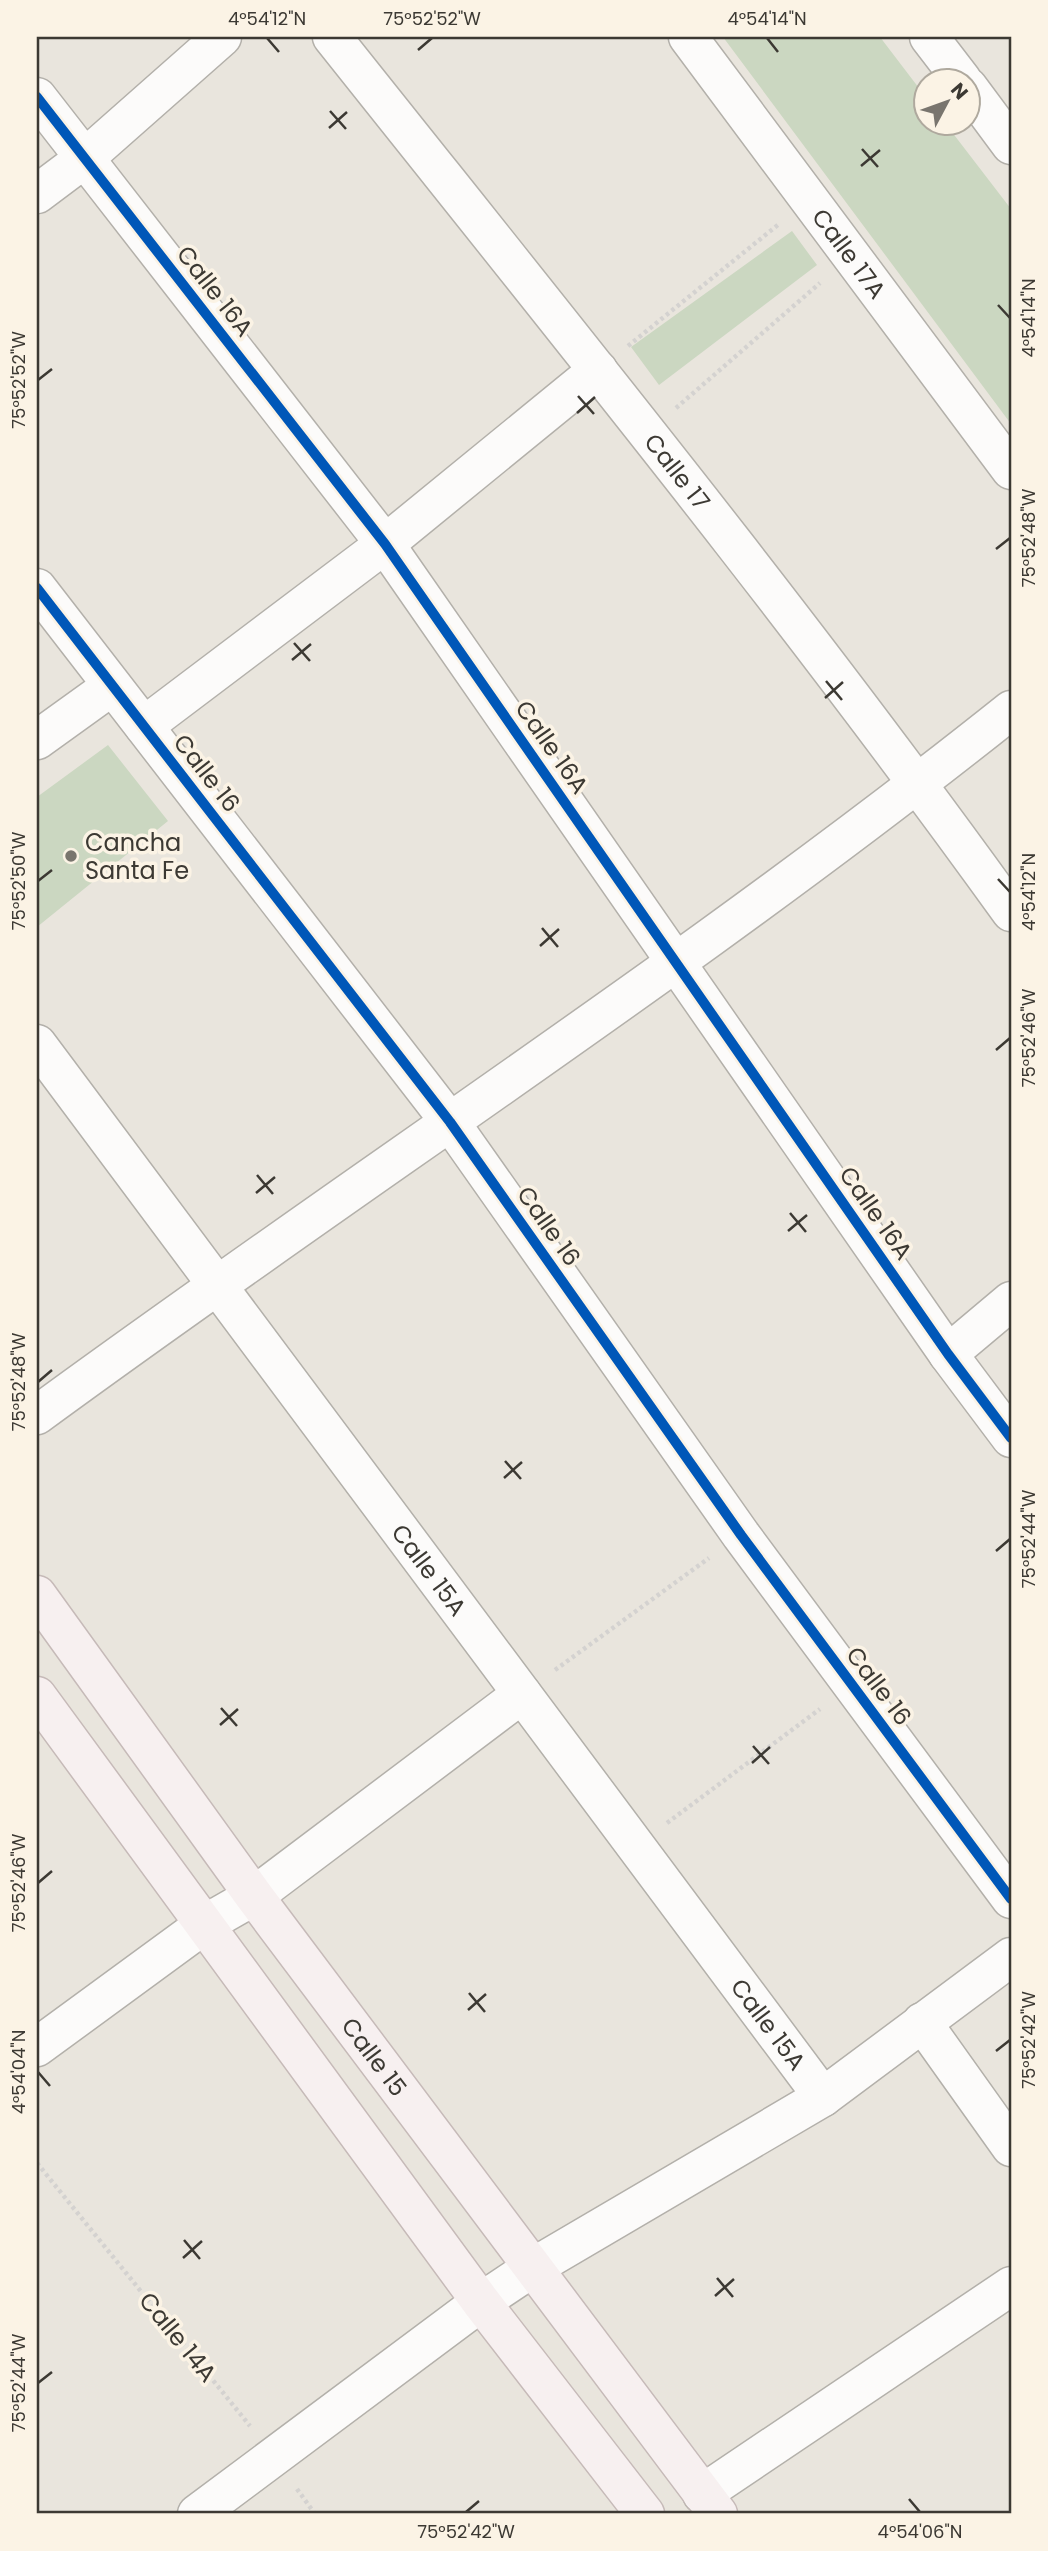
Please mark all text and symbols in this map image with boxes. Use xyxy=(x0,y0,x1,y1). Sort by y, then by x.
text: 4°54'12"N xyxy=(228,6,306,31)
text: 75°52'52"W xyxy=(383,6,481,31)
text: 4°54'14"N xyxy=(727,6,807,31)
north arrow xyxy=(912,66,982,136)
text: N xyxy=(945,77,974,105)
street label: Calle 17A xyxy=(805,202,894,305)
street label: Calle 16A xyxy=(169,239,261,343)
text: 4°54'14"N xyxy=(1016,278,1041,358)
text: 75°52'52"W xyxy=(6,331,31,429)
street label: Calle 17 xyxy=(637,426,718,516)
text: 75°52'48"W xyxy=(1016,488,1041,587)
street label: Calle 16A xyxy=(508,694,596,800)
street label: Calle 16 xyxy=(166,727,248,819)
place label: Cancha Santa Fe xyxy=(85,826,189,887)
text: 75°52'50"W xyxy=(6,831,31,930)
marker: Cancha Santa Fe xyxy=(63,848,79,864)
text: 4°54'12"N xyxy=(1016,853,1041,931)
text: 75°52'46"W xyxy=(1016,988,1041,1087)
street label: Calle 16A xyxy=(832,1160,920,1266)
street label: Calle 16 xyxy=(509,1179,589,1273)
text: 75°52'48"W xyxy=(6,1332,31,1431)
text: 75°52'44"W xyxy=(1016,1489,1041,1588)
street label: Calle 15A xyxy=(384,1517,475,1622)
street label: Calle 16 xyxy=(839,1640,919,1732)
text: 75°52'46"W xyxy=(6,1833,31,1932)
street label: Calle 15A xyxy=(723,1971,814,2077)
text: 75°52'42"W xyxy=(1016,1991,1041,2089)
street label: Calle 15 xyxy=(334,2011,415,2103)
text: 4°54'04"N xyxy=(6,2030,31,2114)
street label: Calle 14A xyxy=(132,2285,224,2389)
text: 75°52'44"W xyxy=(6,2333,31,2432)
text: 75°52'42"W xyxy=(417,2519,515,2544)
text: 4°54'06"N xyxy=(878,2519,962,2544)

